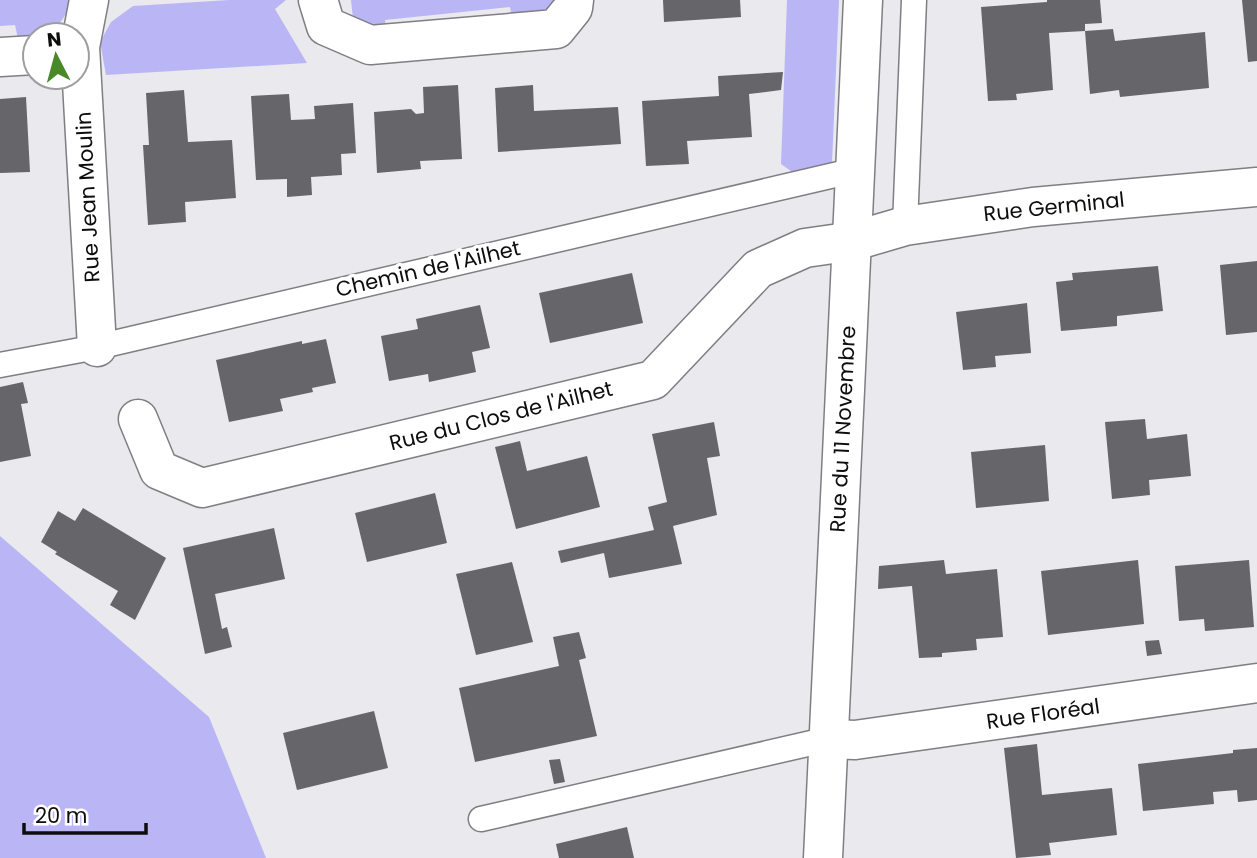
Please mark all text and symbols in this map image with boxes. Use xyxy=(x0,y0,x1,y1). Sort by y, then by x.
north arrow xyxy=(21,21,91,91)
text: N xyxy=(46,25,63,54)
street label: Rue Jean Moulin xyxy=(69,111,106,283)
street label: Rue Germinal xyxy=(982,185,1126,228)
street label: Chemin de l'Ailhet xyxy=(333,233,523,304)
street label: Rue du 11 Novembre xyxy=(823,325,862,533)
street label: Rue du Clos de l'Ailhet xyxy=(386,374,616,457)
street label: Rue Floréal xyxy=(984,691,1102,736)
scale bar xyxy=(24,792,147,836)
text: 20 m xyxy=(35,801,88,830)

